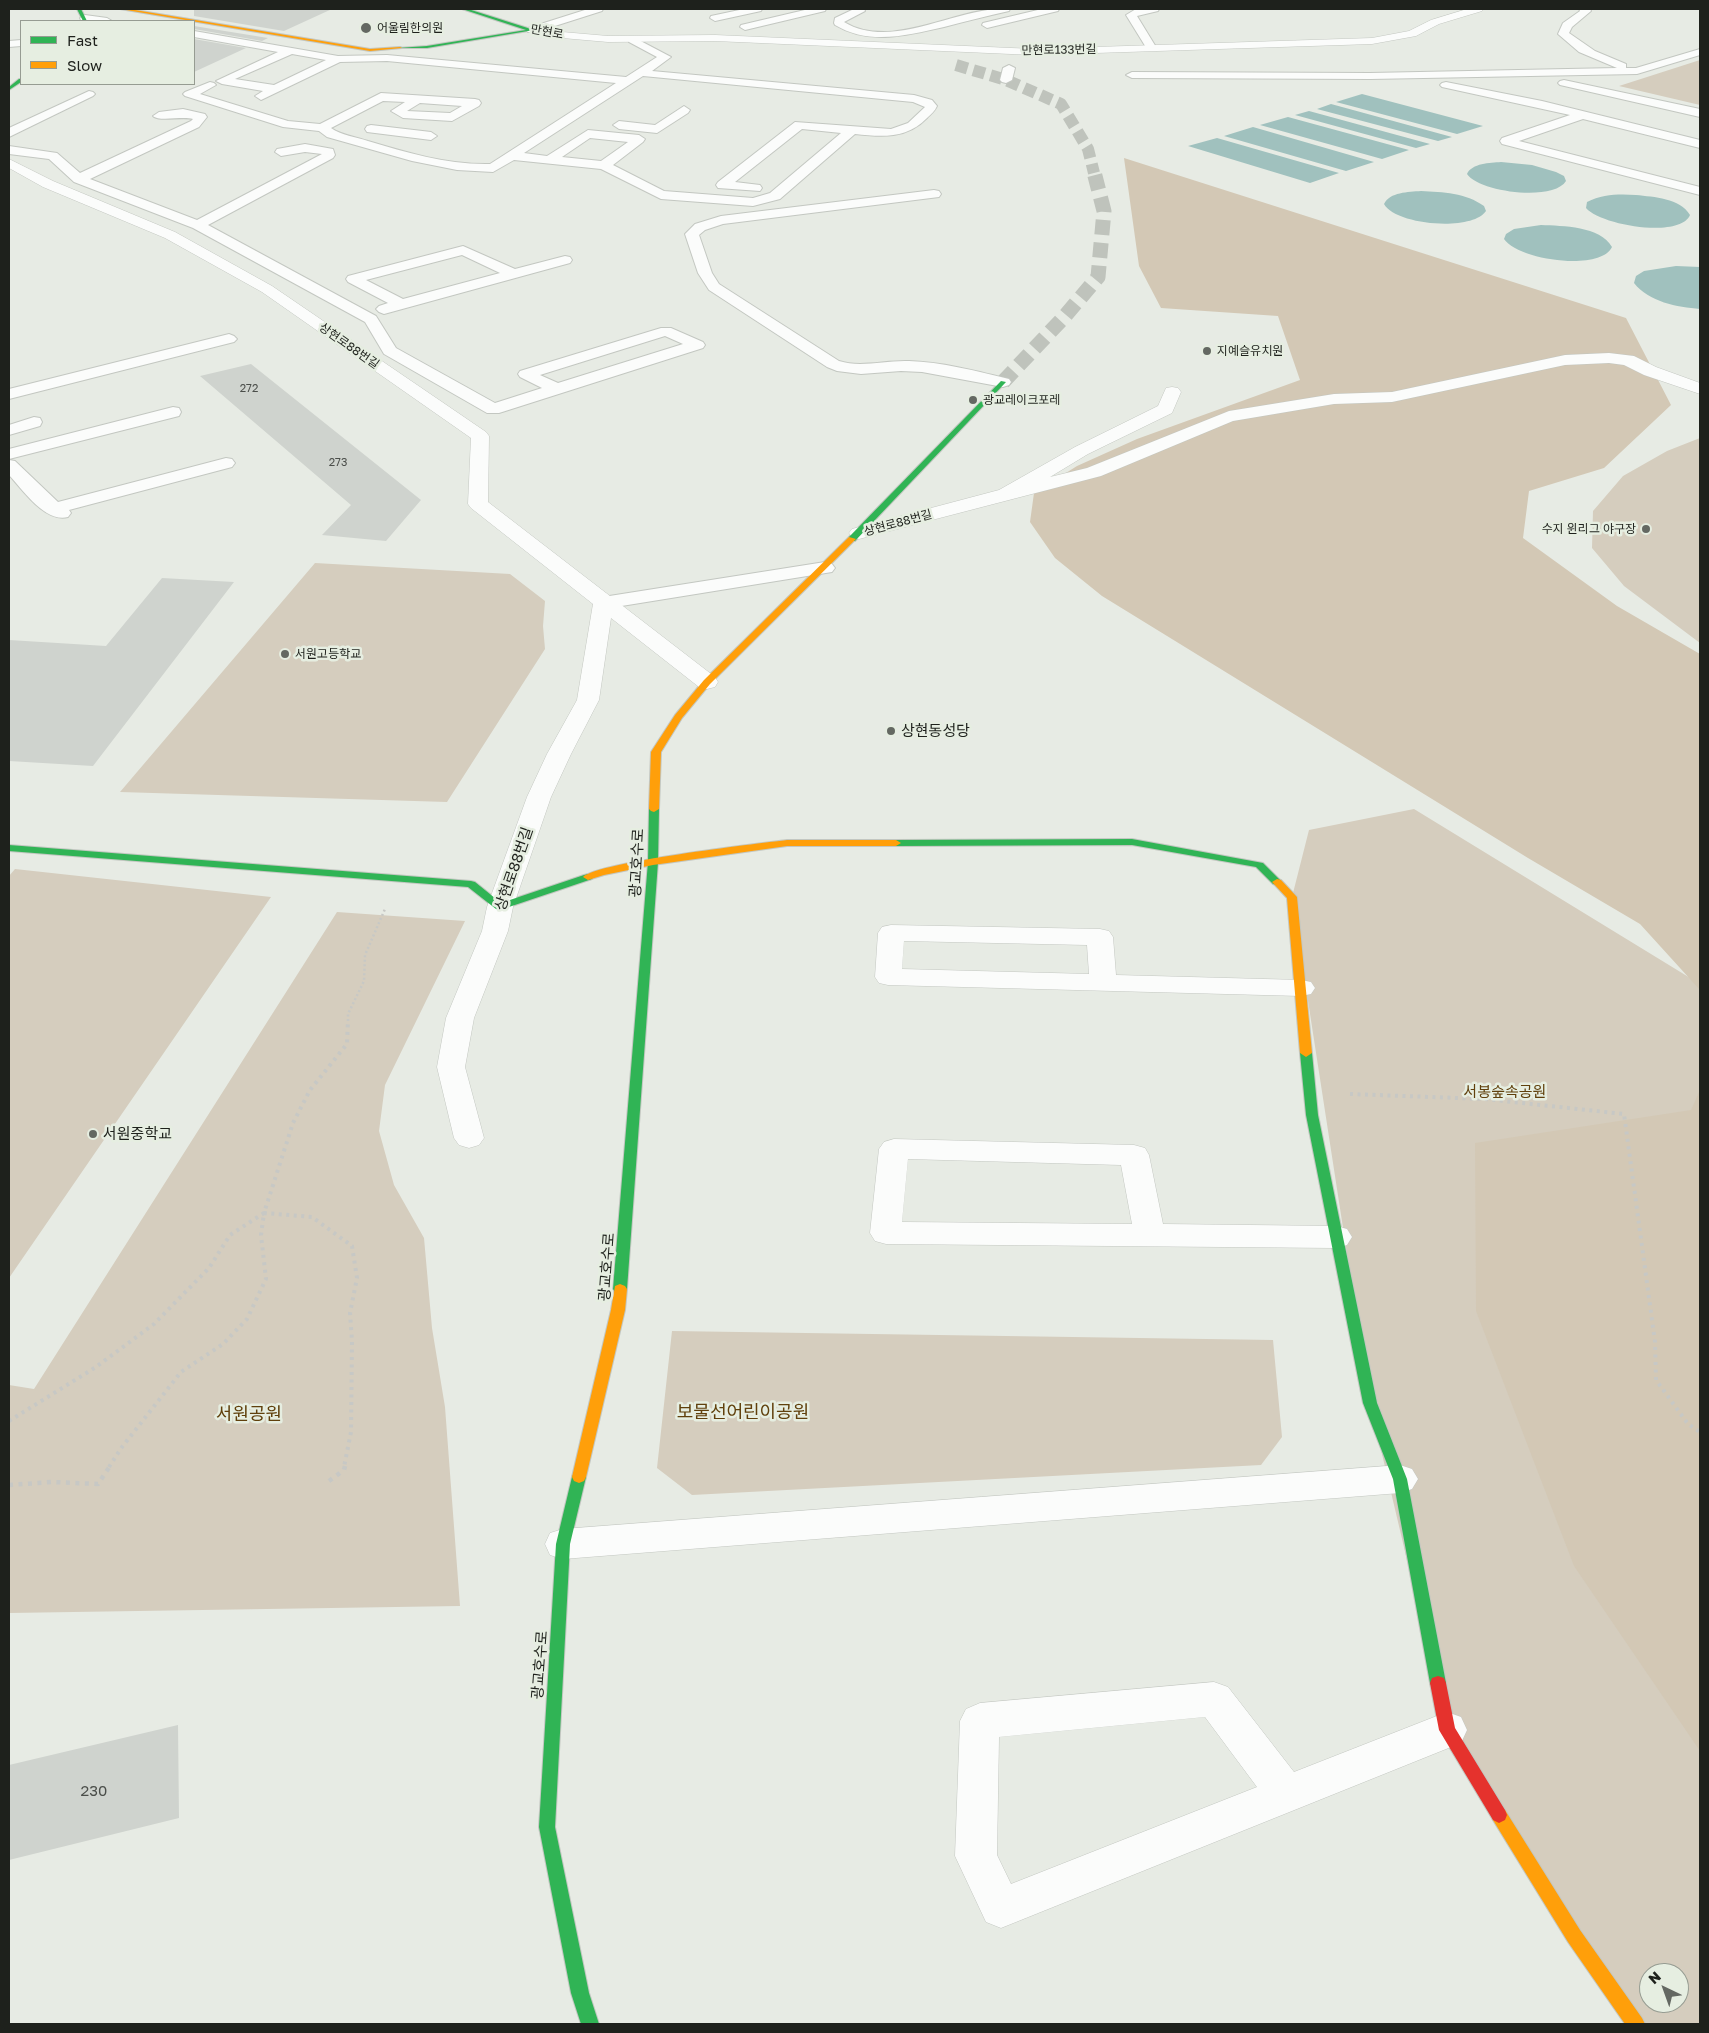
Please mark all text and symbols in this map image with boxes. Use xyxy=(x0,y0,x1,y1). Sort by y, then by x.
legend xyxy=(20,20,195,85)
marker: 어울림한의원 xyxy=(359,21,373,35)
place label: 어울림한의원 xyxy=(377,21,443,35)
street label: 만현로 xyxy=(529,22,565,42)
text: Fast xyxy=(67,31,98,49)
street label: 만현로133번길 xyxy=(1021,42,1097,58)
text: Slow xyxy=(67,56,102,74)
street label: 상현로88번길 xyxy=(316,320,382,372)
place label: 지예슬유치원 xyxy=(1217,344,1283,358)
marker: 지예슬유치원 xyxy=(1201,345,1213,357)
house number: 272 xyxy=(240,382,258,396)
place label: 광교레이크포레 xyxy=(983,393,1060,407)
marker: 광교레이크포레 xyxy=(967,394,979,406)
house number: 273 xyxy=(329,456,347,470)
street label: 상현로88번길 xyxy=(862,507,934,539)
place label: 수지 윈리그 야구장 xyxy=(1542,522,1636,536)
marker: 수지 윈리그 야구장 xyxy=(1640,523,1652,535)
place label: 서원고등학교 xyxy=(295,647,361,661)
marker: 서원고등학교 xyxy=(279,648,291,660)
place label: 상현동성당 xyxy=(901,722,970,740)
marker: 상현동성당 xyxy=(885,725,897,737)
street label: 상현로88번길 xyxy=(491,825,537,913)
street label: 광교호수로 xyxy=(626,828,648,898)
park label: 서봉숲속공원 xyxy=(1464,1083,1546,1101)
place label: 서원중학교 xyxy=(103,1125,172,1143)
marker: 서원중학교 xyxy=(87,1128,99,1140)
street label: 광교호수로 xyxy=(596,1232,618,1302)
park label: 보물선어린이공원 xyxy=(677,1401,809,1423)
park label: 서원공원 xyxy=(216,1403,282,1425)
street label: 광교호수로 xyxy=(529,1630,551,1700)
house number: 230 xyxy=(81,1782,107,1800)
north arrow xyxy=(1639,1963,1689,2013)
text: N xyxy=(1645,1967,1664,1987)

